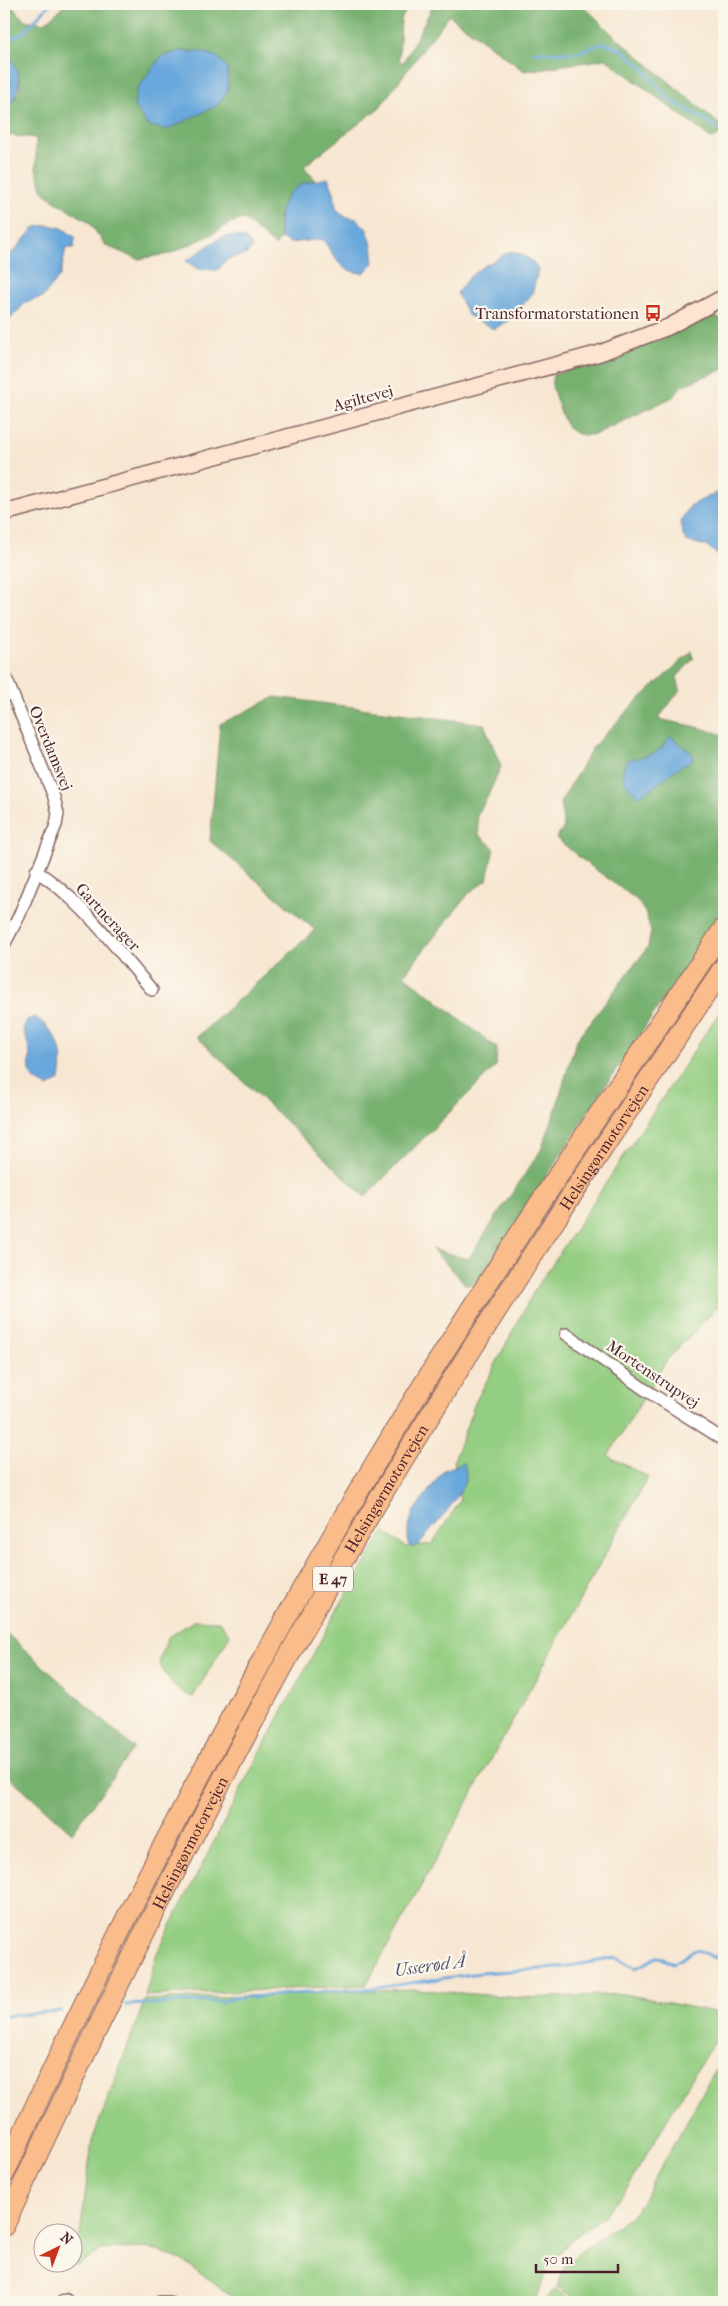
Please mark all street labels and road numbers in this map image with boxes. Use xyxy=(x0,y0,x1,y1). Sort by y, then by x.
street label: Agiltevej xyxy=(330,381,395,415)
street label: Overdamsvej xyxy=(25,703,77,793)
street label: Gartnerager xyxy=(72,879,144,955)
street label: Helsingørmotorvejen xyxy=(555,1080,653,1213)
street label: Mortenstrupvej xyxy=(603,1336,703,1412)
street label: Helsingørmotorvejen xyxy=(340,1420,432,1556)
road number: E 47 xyxy=(313,1566,353,1592)
street label: Helsingørmotorvejen xyxy=(148,1772,232,1912)

